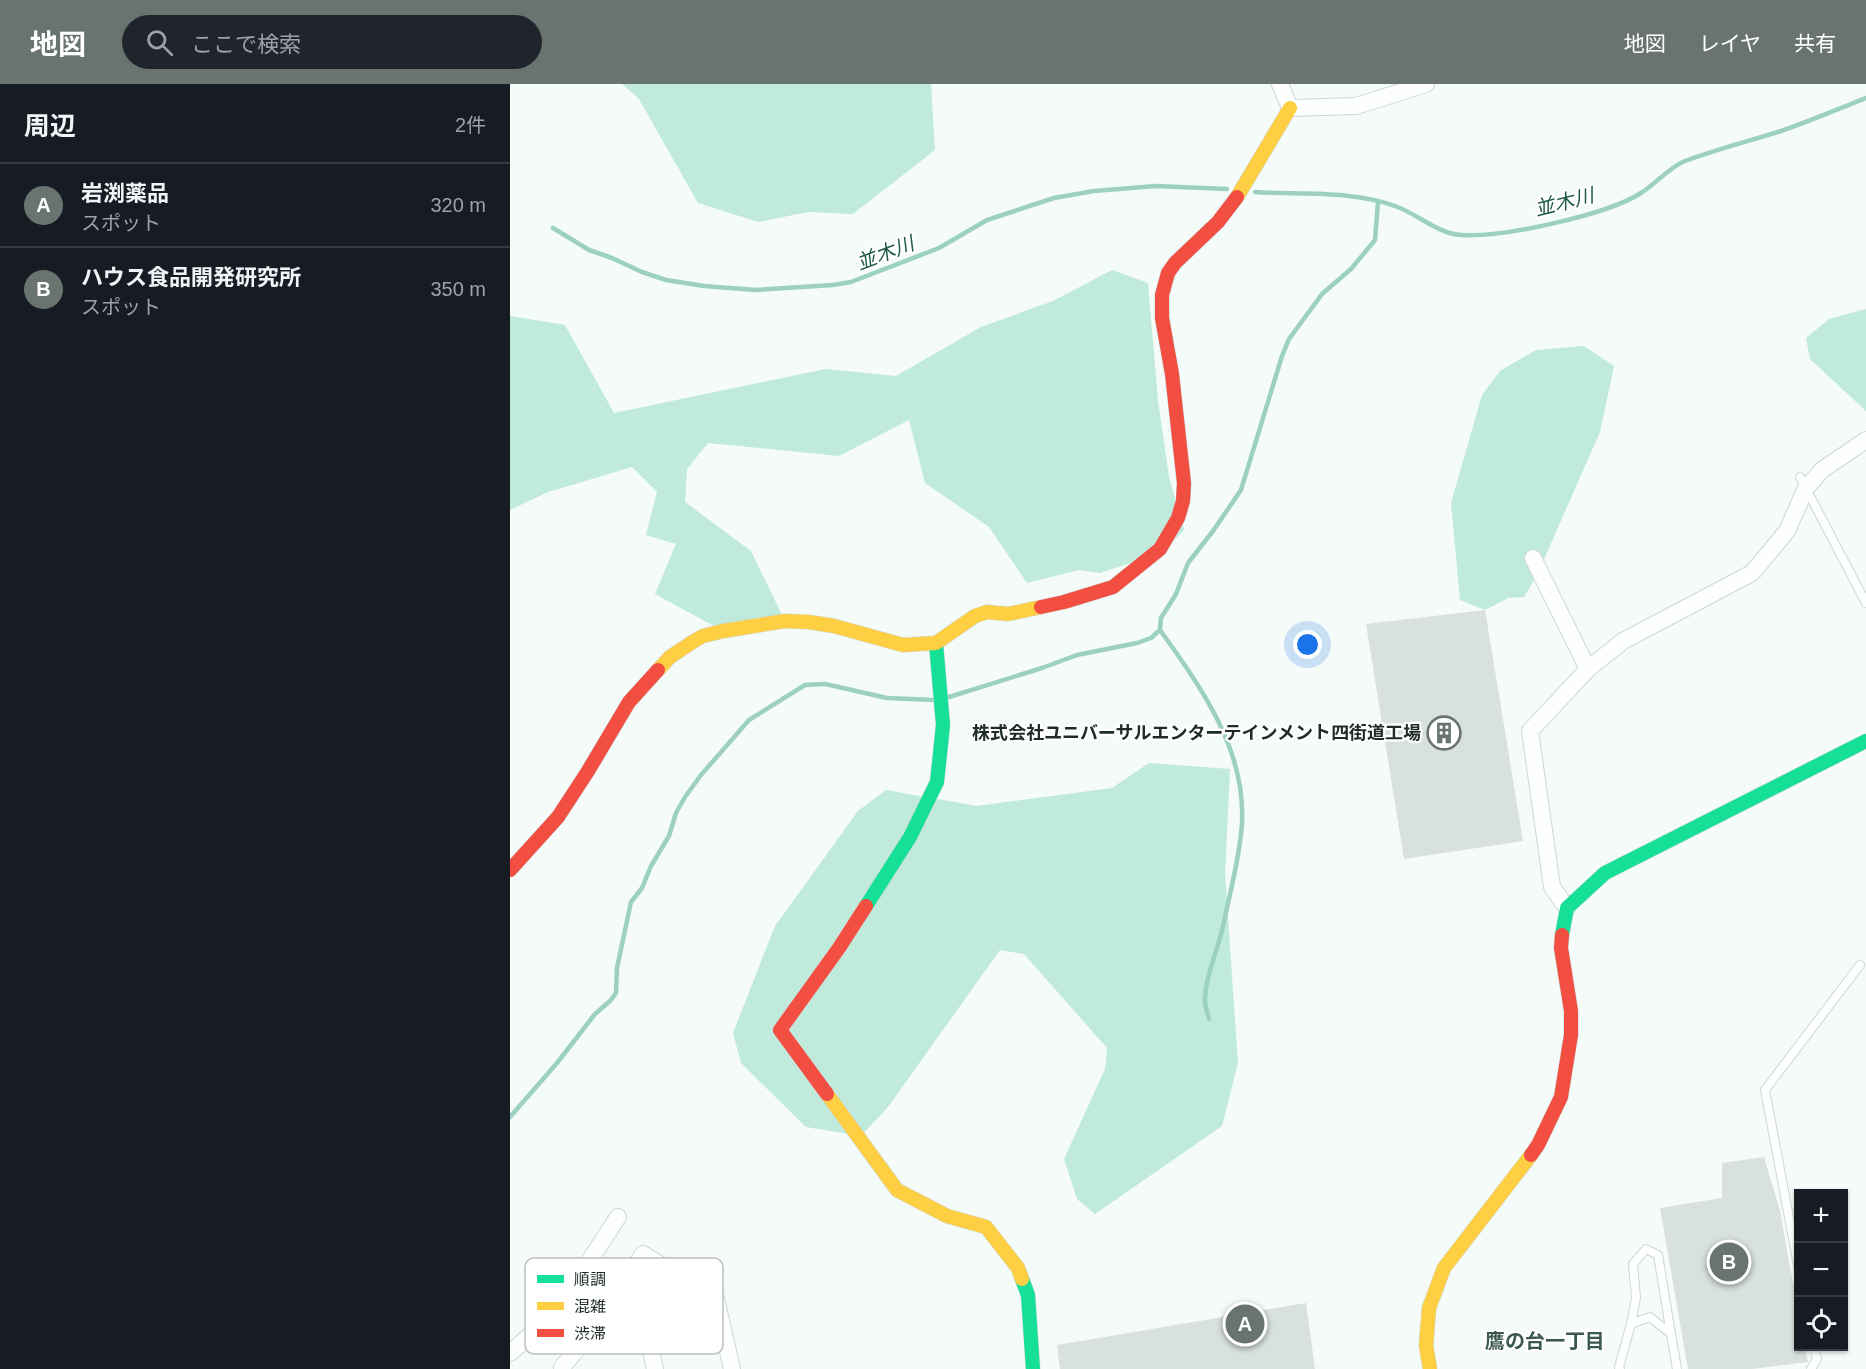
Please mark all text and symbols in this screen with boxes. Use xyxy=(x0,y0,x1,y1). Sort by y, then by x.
search box xyxy=(122,15,542,69)
icon: search xyxy=(143,26,176,59)
text: 地図 xyxy=(30,29,86,60)
text: ここで検索 xyxy=(191,32,301,57)
text: 地図 xyxy=(1624,32,1666,55)
text: レイヤ xyxy=(1699,32,1761,55)
text: 共有 xyxy=(1794,32,1836,55)
text: 周辺 xyxy=(24,111,76,141)
text: 2件 xyxy=(455,114,486,136)
text: 岩渕薬品 xyxy=(81,181,169,206)
water label: 並木川 xyxy=(1532,184,1598,220)
text: A xyxy=(36,194,51,216)
text: 320 m xyxy=(430,194,486,216)
text: スポット xyxy=(81,212,161,234)
water label: 並木川 xyxy=(853,231,919,274)
text: ハウス食品開発研究所 xyxy=(81,265,301,290)
text: B xyxy=(36,278,51,300)
text: 350 m xyxy=(430,278,486,300)
text: スポット xyxy=(81,296,161,318)
your location xyxy=(1293,630,1322,659)
building icon: 株式会社ユニバーサルエンターテインメント四街道工場 xyxy=(1426,715,1462,751)
place label: 株式会社ユニバーサルエンターテインメント四街道工場 xyxy=(972,723,1421,743)
map controls xyxy=(1794,1189,1848,1351)
button: + xyxy=(1794,1189,1848,1243)
pin: B xyxy=(1710,1240,1748,1284)
button: − xyxy=(1794,1243,1848,1297)
legend xyxy=(525,1258,723,1354)
text: 順調 xyxy=(574,1271,606,1288)
button: locate xyxy=(1794,1297,1848,1351)
text: 混雑 xyxy=(574,1298,606,1315)
pin: A xyxy=(1226,1302,1264,1346)
text: 渋滞 xyxy=(574,1325,606,1342)
district label: 鷹の台一丁目 xyxy=(1485,1330,1605,1352)

